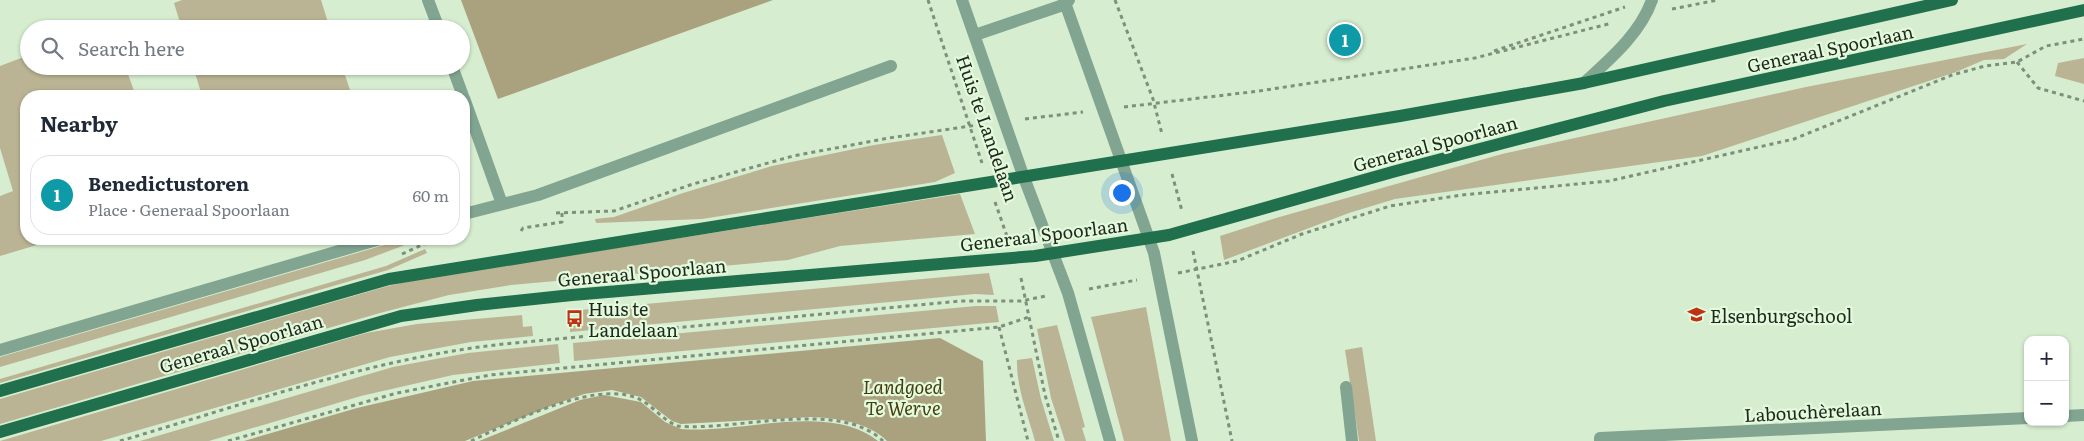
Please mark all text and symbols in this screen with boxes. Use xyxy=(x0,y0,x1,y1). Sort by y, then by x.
street label: Generaal Spoorlaan xyxy=(1744,17,1916,79)
search box xyxy=(20,20,470,75)
pin: 1 xyxy=(1329,21,1361,59)
icon: search xyxy=(38,34,66,62)
text: Search here xyxy=(78,34,185,62)
street label: Huis te Landelaan xyxy=(950,51,1026,205)
text: Nearby xyxy=(40,107,118,138)
street label: Generaal Spoorlaan xyxy=(1350,108,1520,178)
text: Benedictustoren xyxy=(88,169,249,197)
your location xyxy=(1109,180,1135,206)
text: 1 xyxy=(54,183,60,207)
text: 60 m xyxy=(412,183,449,207)
text: Place · Generaal Spoorlaan xyxy=(88,197,290,221)
street label: Generaal Spoorlaan xyxy=(958,210,1130,258)
street label: Generaal Spoorlaan xyxy=(556,251,728,293)
place label: Huis te Landelaan xyxy=(588,295,678,343)
place label: Elsenburgschool xyxy=(1710,302,1852,329)
school or university icon: Elsenburgschool xyxy=(1686,305,1706,325)
street label: Generaal Spoorlaan xyxy=(156,307,326,379)
bus stop icon: Huis te Landelaan xyxy=(564,308,584,328)
map controls xyxy=(2024,336,2069,426)
button: + xyxy=(2024,336,2069,381)
park label: Landgoed Te Werve xyxy=(863,373,944,421)
button: − xyxy=(2024,381,2069,426)
street label: Labouchèrelaan xyxy=(1743,394,1883,428)

